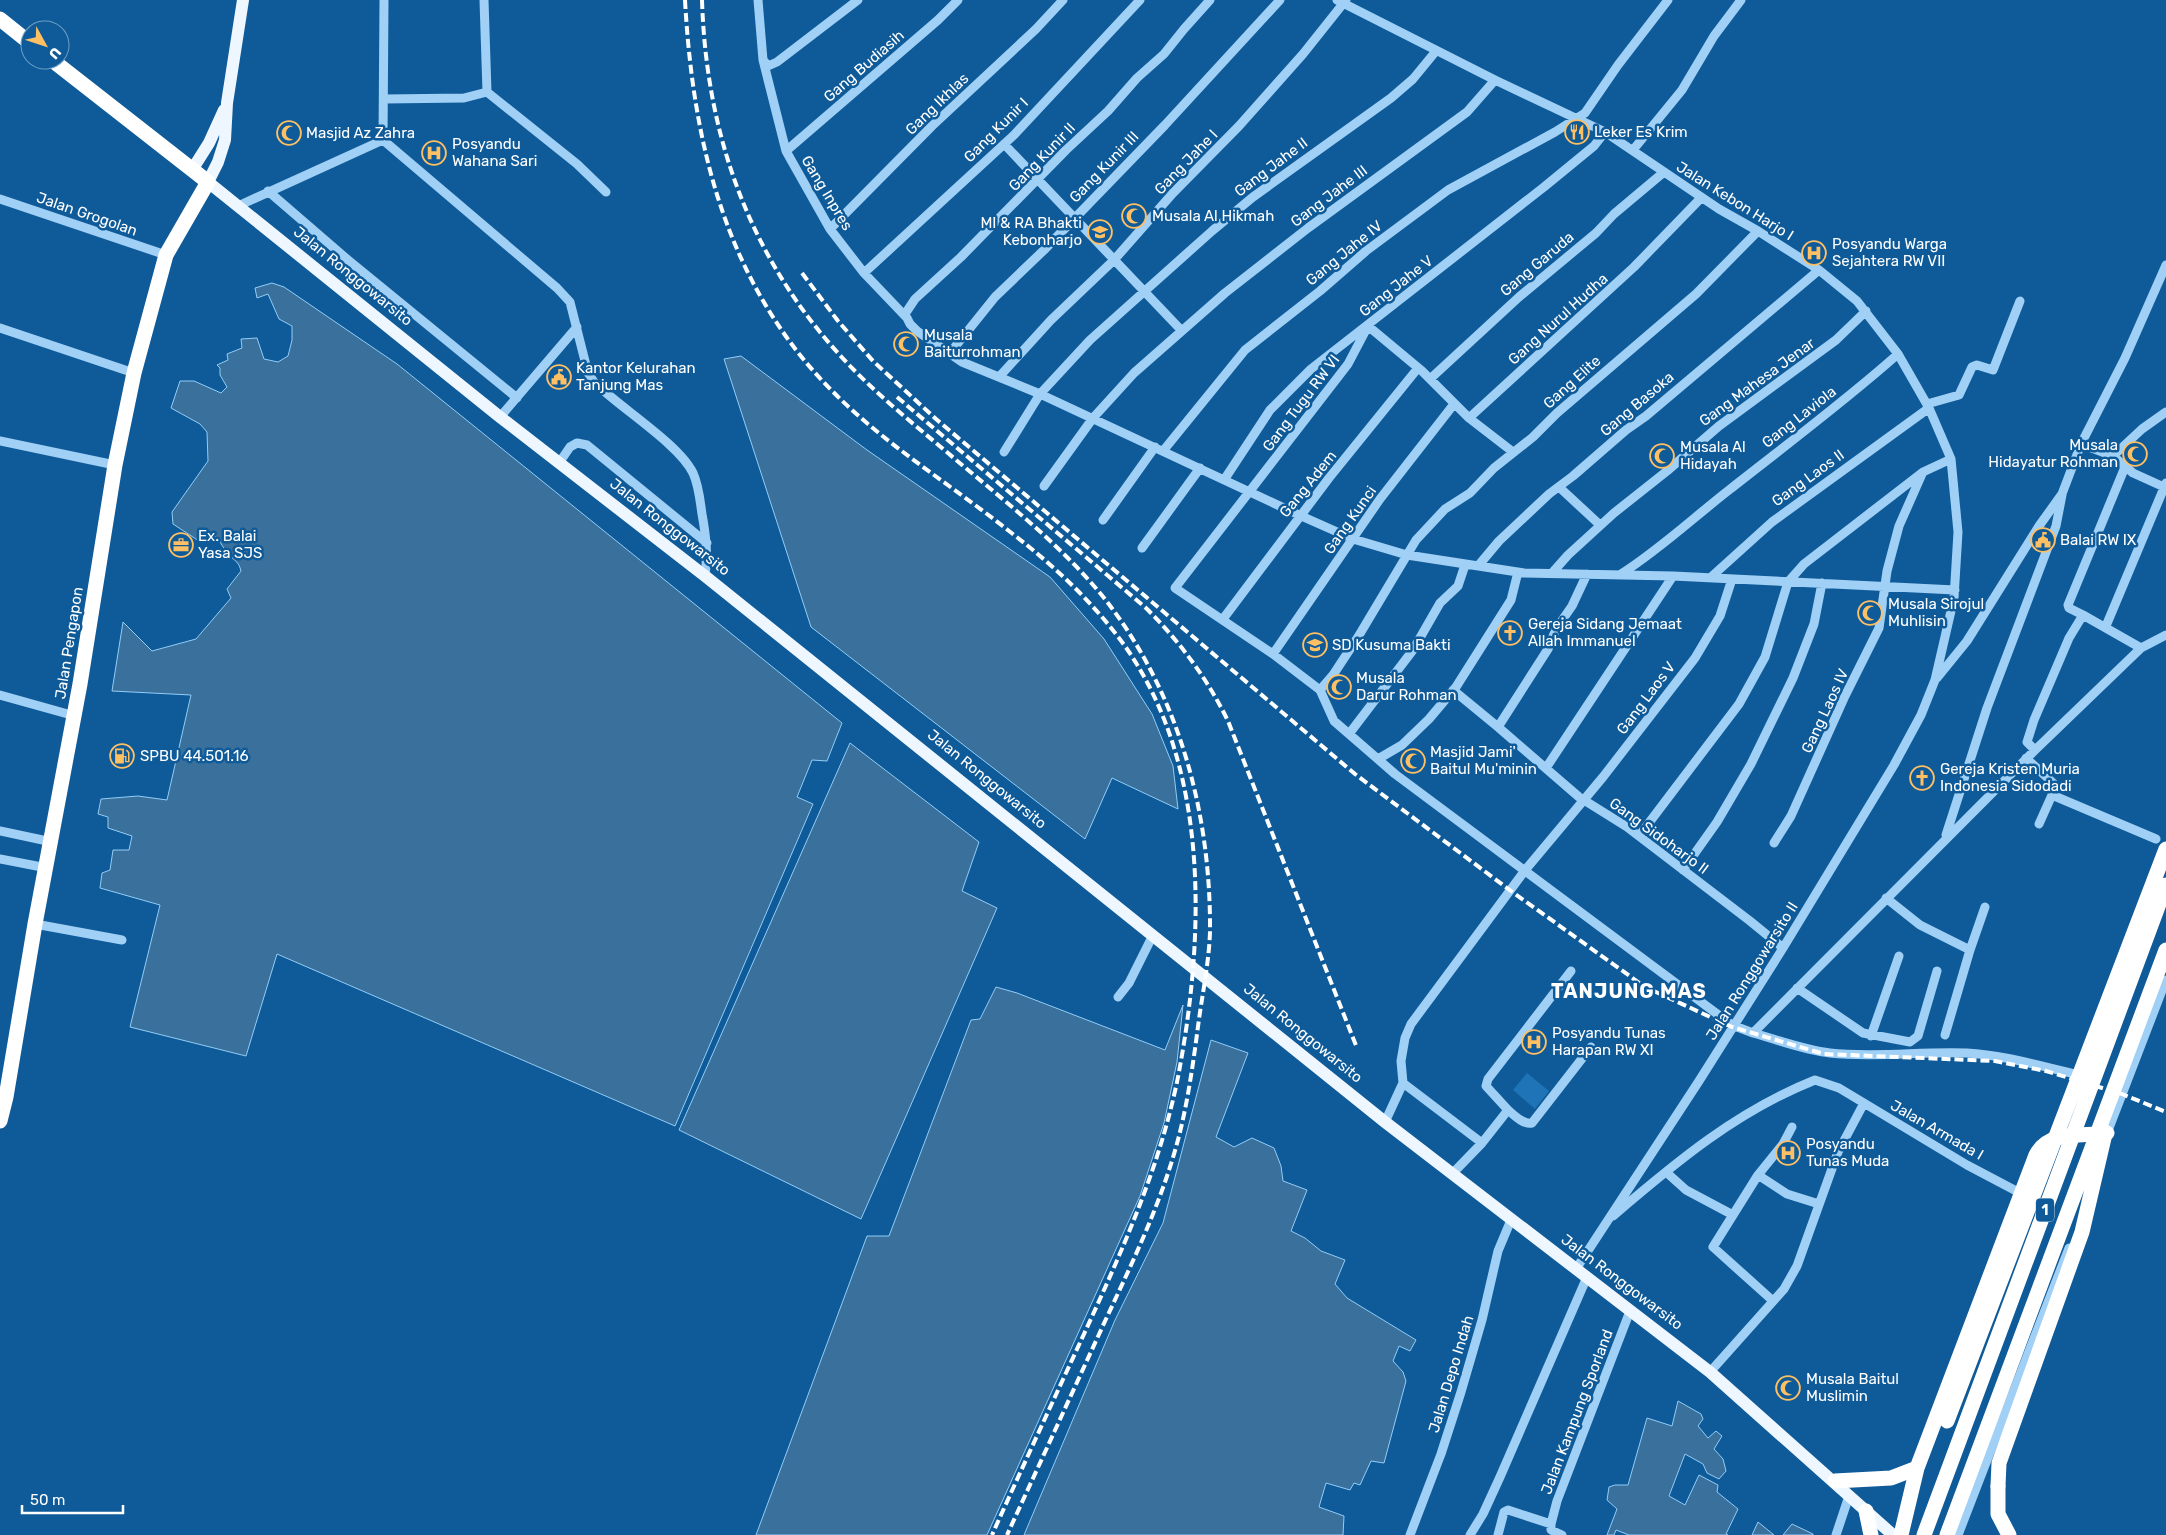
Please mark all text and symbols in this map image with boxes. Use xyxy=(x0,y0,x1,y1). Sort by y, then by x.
north arrow xyxy=(20,20,70,70)
street label: Gang Budiasih xyxy=(820,26,908,106)
text: U xyxy=(45,44,64,62)
street label: Gang Ikhlas xyxy=(902,69,973,139)
street label: Gang Kunir I xyxy=(960,94,1032,166)
street label: Gang Kunir II xyxy=(1005,119,1079,195)
restaurant icon: Leker Es Krim xyxy=(1564,119,1590,145)
mosque icon: Masjid Az Zahra xyxy=(276,120,302,146)
place label: Leker Es Krim xyxy=(1594,123,1688,141)
place label: Masjid Az Zahra xyxy=(306,124,415,142)
street label: Gang Jahe I xyxy=(1151,126,1221,198)
street label: Gang Kunir III xyxy=(1066,128,1142,206)
street label: Gang Jahe II xyxy=(1231,134,1311,200)
place label: Posyandu Wahana Sari xyxy=(452,135,537,170)
hospital icon: Posyandu Wahana Sari xyxy=(421,140,447,166)
street label: Gang Inpres xyxy=(798,152,857,234)
street label: Jalan Kebon Harjo I xyxy=(1673,158,1797,244)
street label: Gang Jahe III xyxy=(1287,161,1371,231)
street label: Jalan Grogolan xyxy=(34,188,140,240)
mosque icon: Musala Al Hikmah xyxy=(1121,203,1147,229)
place label: Musala Al Hikmah xyxy=(1152,207,1274,225)
place label: MI & RA Bhakti Kebonharjo xyxy=(980,214,1082,249)
street label: Gang Jahe IV xyxy=(1302,217,1386,289)
school or university icon: MI & RA Bhakti Kebonharjo xyxy=(1087,219,1113,245)
street label: Jalan Ronggowarsito xyxy=(290,223,416,329)
street label: Gang Garuda xyxy=(1496,228,1578,300)
place label: Posyandu Warga Sejahtera RW VII xyxy=(1832,235,1947,270)
hospital icon: Posyandu Warga Sejahtera RW VII xyxy=(1801,240,1827,266)
street label: Gang Jahe V xyxy=(1356,252,1437,320)
street label: Gang Nurul Hudha xyxy=(1504,270,1612,368)
place label: Musala Baiturrohman xyxy=(924,326,1021,361)
mosque icon: Musala Baiturrohman xyxy=(893,331,919,357)
street label: Gang Mahesa Jenar xyxy=(1696,334,1819,430)
street label: Gang Tugu RW VI xyxy=(1259,351,1343,455)
street label: Gang Elite xyxy=(1540,352,1604,412)
place label: Kantor Kelurahan Tanjung Mas xyxy=(576,359,696,394)
public building icon: Kantor Kelurahan Tanjung Mas xyxy=(546,364,572,390)
street label: Gang Basoka xyxy=(1596,368,1678,440)
street label: Gang Laviola xyxy=(1758,382,1840,452)
place label: Musala Hidayatur Rohman xyxy=(1988,436,2118,471)
place label: Musala Al Hidayah xyxy=(1680,438,1746,473)
mosque icon: Musala Hidayatur Rohman xyxy=(2122,441,2148,467)
mosque icon: Musala Al Hidayah xyxy=(1649,443,1675,469)
street label: Gang Laos II xyxy=(1768,446,1848,510)
street label: Gang Adem xyxy=(1276,447,1340,521)
street label: Jalan Ronggowarsito xyxy=(606,474,734,580)
street label: Gang Kunci xyxy=(1320,483,1380,557)
place label: Ex. Balai Yasa SJS xyxy=(198,527,262,562)
public building icon: Balai RW IX xyxy=(2030,527,2056,553)
place label: Balai RW IX xyxy=(2060,531,2137,549)
office icon: Ex. Balai Yasa SJS xyxy=(168,532,194,558)
street label: Jalan Pengapon xyxy=(51,586,87,700)
place label: Musala Sirojul Muhlisin xyxy=(1888,595,1984,630)
mosque icon: Musala Sirojul Muhlisin xyxy=(1857,600,1883,626)
place label: Gereja Sidang Jemaat Allah Immanuel xyxy=(1528,615,1682,650)
church icon: Gereja Sidang Jemaat Allah Immanuel xyxy=(1497,620,1523,646)
school or university icon: SD Kusuma Bakti xyxy=(1302,632,1328,658)
place label: SD Kusuma Bakti xyxy=(1332,636,1451,654)
street label: Gang Laos V xyxy=(1613,658,1679,738)
street label: Gang Laos IV xyxy=(1798,666,1852,756)
place label: Musala Darur Rohman xyxy=(1356,669,1457,704)
mosque icon: Musala Darur Rohman xyxy=(1326,674,1352,700)
street label: Jalan Ronggowarsito xyxy=(924,726,1050,832)
fuel station icon: SPBU 44.501.16 xyxy=(109,743,135,769)
place label: Masjid Jami' Baitul Mu'minin xyxy=(1430,743,1537,778)
place label: SPBU 44.501.16 xyxy=(140,747,248,765)
mosque icon: Masjid Jami' Baitul Mu'minin xyxy=(1400,748,1426,774)
place label: Gereja Kristen Muria Indonesia Sidodadi xyxy=(1940,760,2080,795)
church icon: Gereja Kristen Muria Indonesia Sidodadi xyxy=(1909,765,1935,791)
street label: Gang Sidoharjo II xyxy=(1606,794,1712,878)
street label: Jalan Ronggowarsito II xyxy=(1702,899,1802,1043)
district label: TANJUNG MAS xyxy=(1551,979,1707,1003)
street label: Jalan Ronggowarsito xyxy=(1240,980,1366,1086)
place label: Posyandu Tunas Harapan RW XI xyxy=(1552,1024,1666,1059)
hospital icon: Posyandu Tunas Harapan RW XI xyxy=(1521,1029,1547,1055)
street label: Jalan Armada I xyxy=(1887,1096,1987,1164)
place label: Posyandu Tunas Muda xyxy=(1806,1135,1889,1170)
hospital icon: Posyandu Tunas Muda xyxy=(1775,1140,1801,1166)
road number: 1 xyxy=(2036,1198,2054,1222)
street label: Jalan Ronggowarsito xyxy=(1558,1230,1686,1334)
street label: Jalan Depo Indah xyxy=(1425,1313,1477,1435)
street label: Jalan Kampung Sporland xyxy=(1537,1327,1617,1497)
place label: Musala Baitul Muslimin xyxy=(1806,1370,1899,1405)
mosque icon: Musala Baitul Muslimin xyxy=(1775,1375,1801,1401)
scale bar xyxy=(22,1482,124,1514)
text: 50 m xyxy=(30,1491,65,1509)

